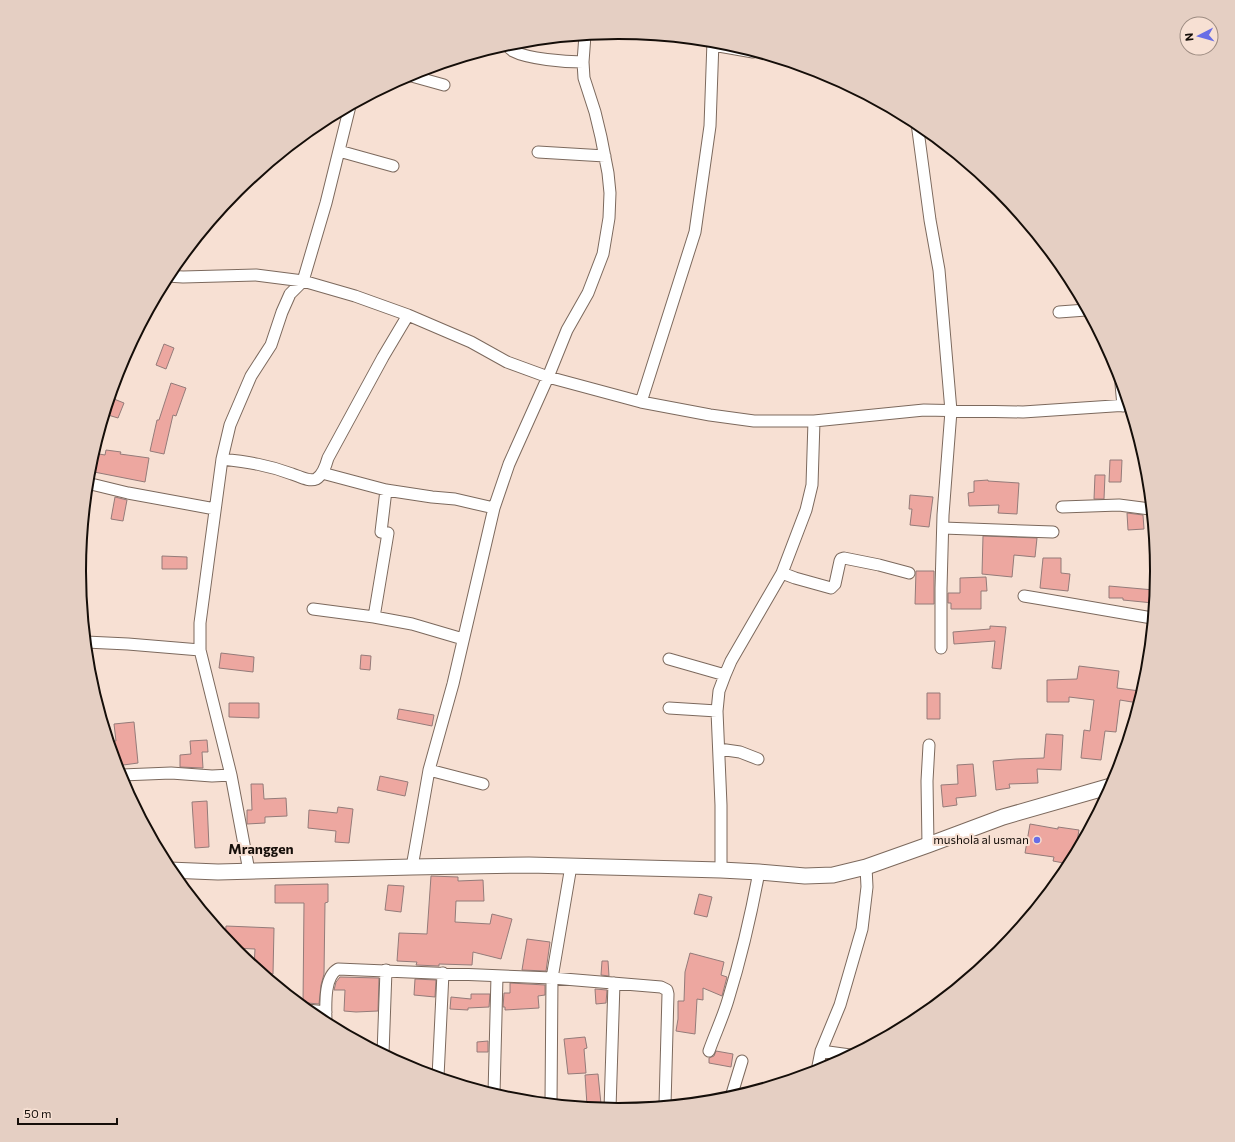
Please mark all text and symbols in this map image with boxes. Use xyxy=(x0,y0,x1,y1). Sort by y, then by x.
north arrow xyxy=(1179,16,1219,56)
text: N xyxy=(1182,32,1195,42)
place label: mushola al usman xyxy=(933,832,1029,846)
marker: mushola al usman xyxy=(1032,835,1042,845)
district label: Mranggen xyxy=(228,840,294,857)
scale bar xyxy=(18,1100,117,1126)
text: 50 m xyxy=(24,1106,52,1120)

